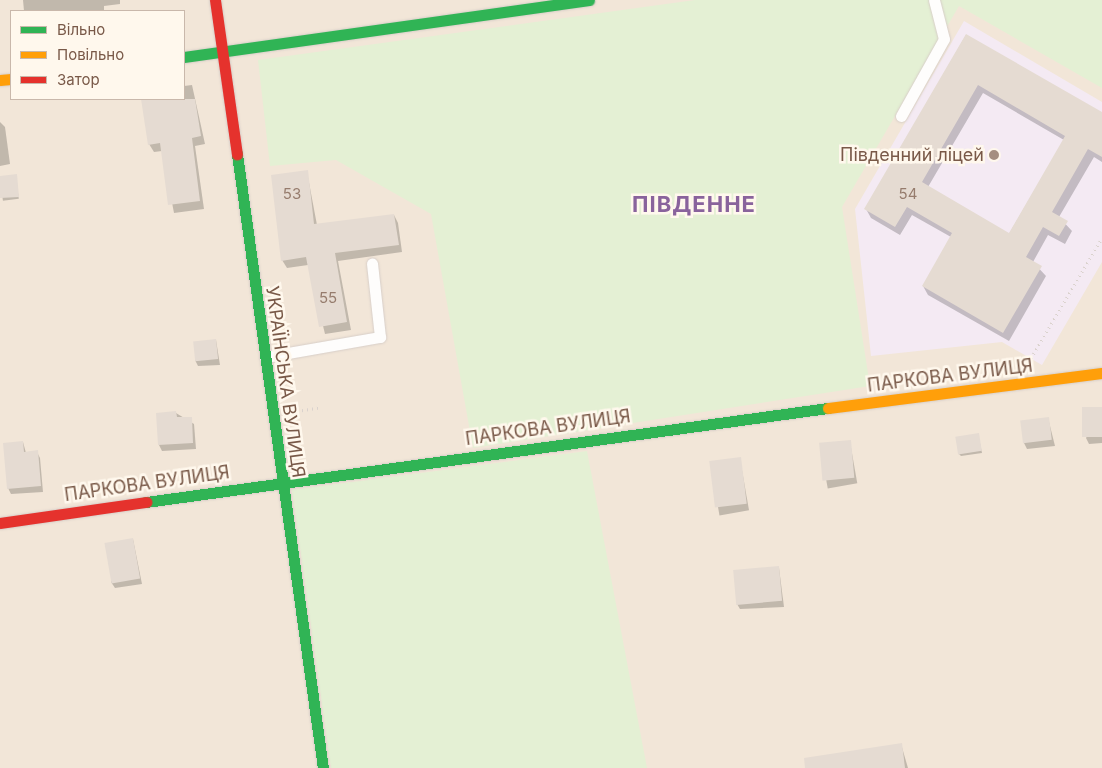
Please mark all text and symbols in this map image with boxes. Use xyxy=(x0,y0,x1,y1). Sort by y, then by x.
legend xyxy=(10,10,185,100)
text: Вільно xyxy=(57,20,105,39)
text: Повільно xyxy=(57,45,124,64)
text: Затор xyxy=(57,70,100,89)
place label: Південний ліцей xyxy=(840,144,984,166)
marker: Південний ліцей xyxy=(988,149,1000,161)
house number: 53 xyxy=(283,185,301,203)
house number: 54 xyxy=(899,185,917,203)
district label: ПІВДЕННЕ xyxy=(631,192,757,218)
street label: УКРАЇНСЬКА ВУЛИЦЯ xyxy=(261,285,309,479)
house number: 55 xyxy=(319,289,337,307)
street label: ПАРКОВА ВУЛИЦЯ xyxy=(866,355,1034,397)
street label: ПАРКОВА ВУЛИЦЯ xyxy=(464,406,632,450)
street label: ПАРКОВА ВУЛИЦЯ xyxy=(63,462,231,506)

